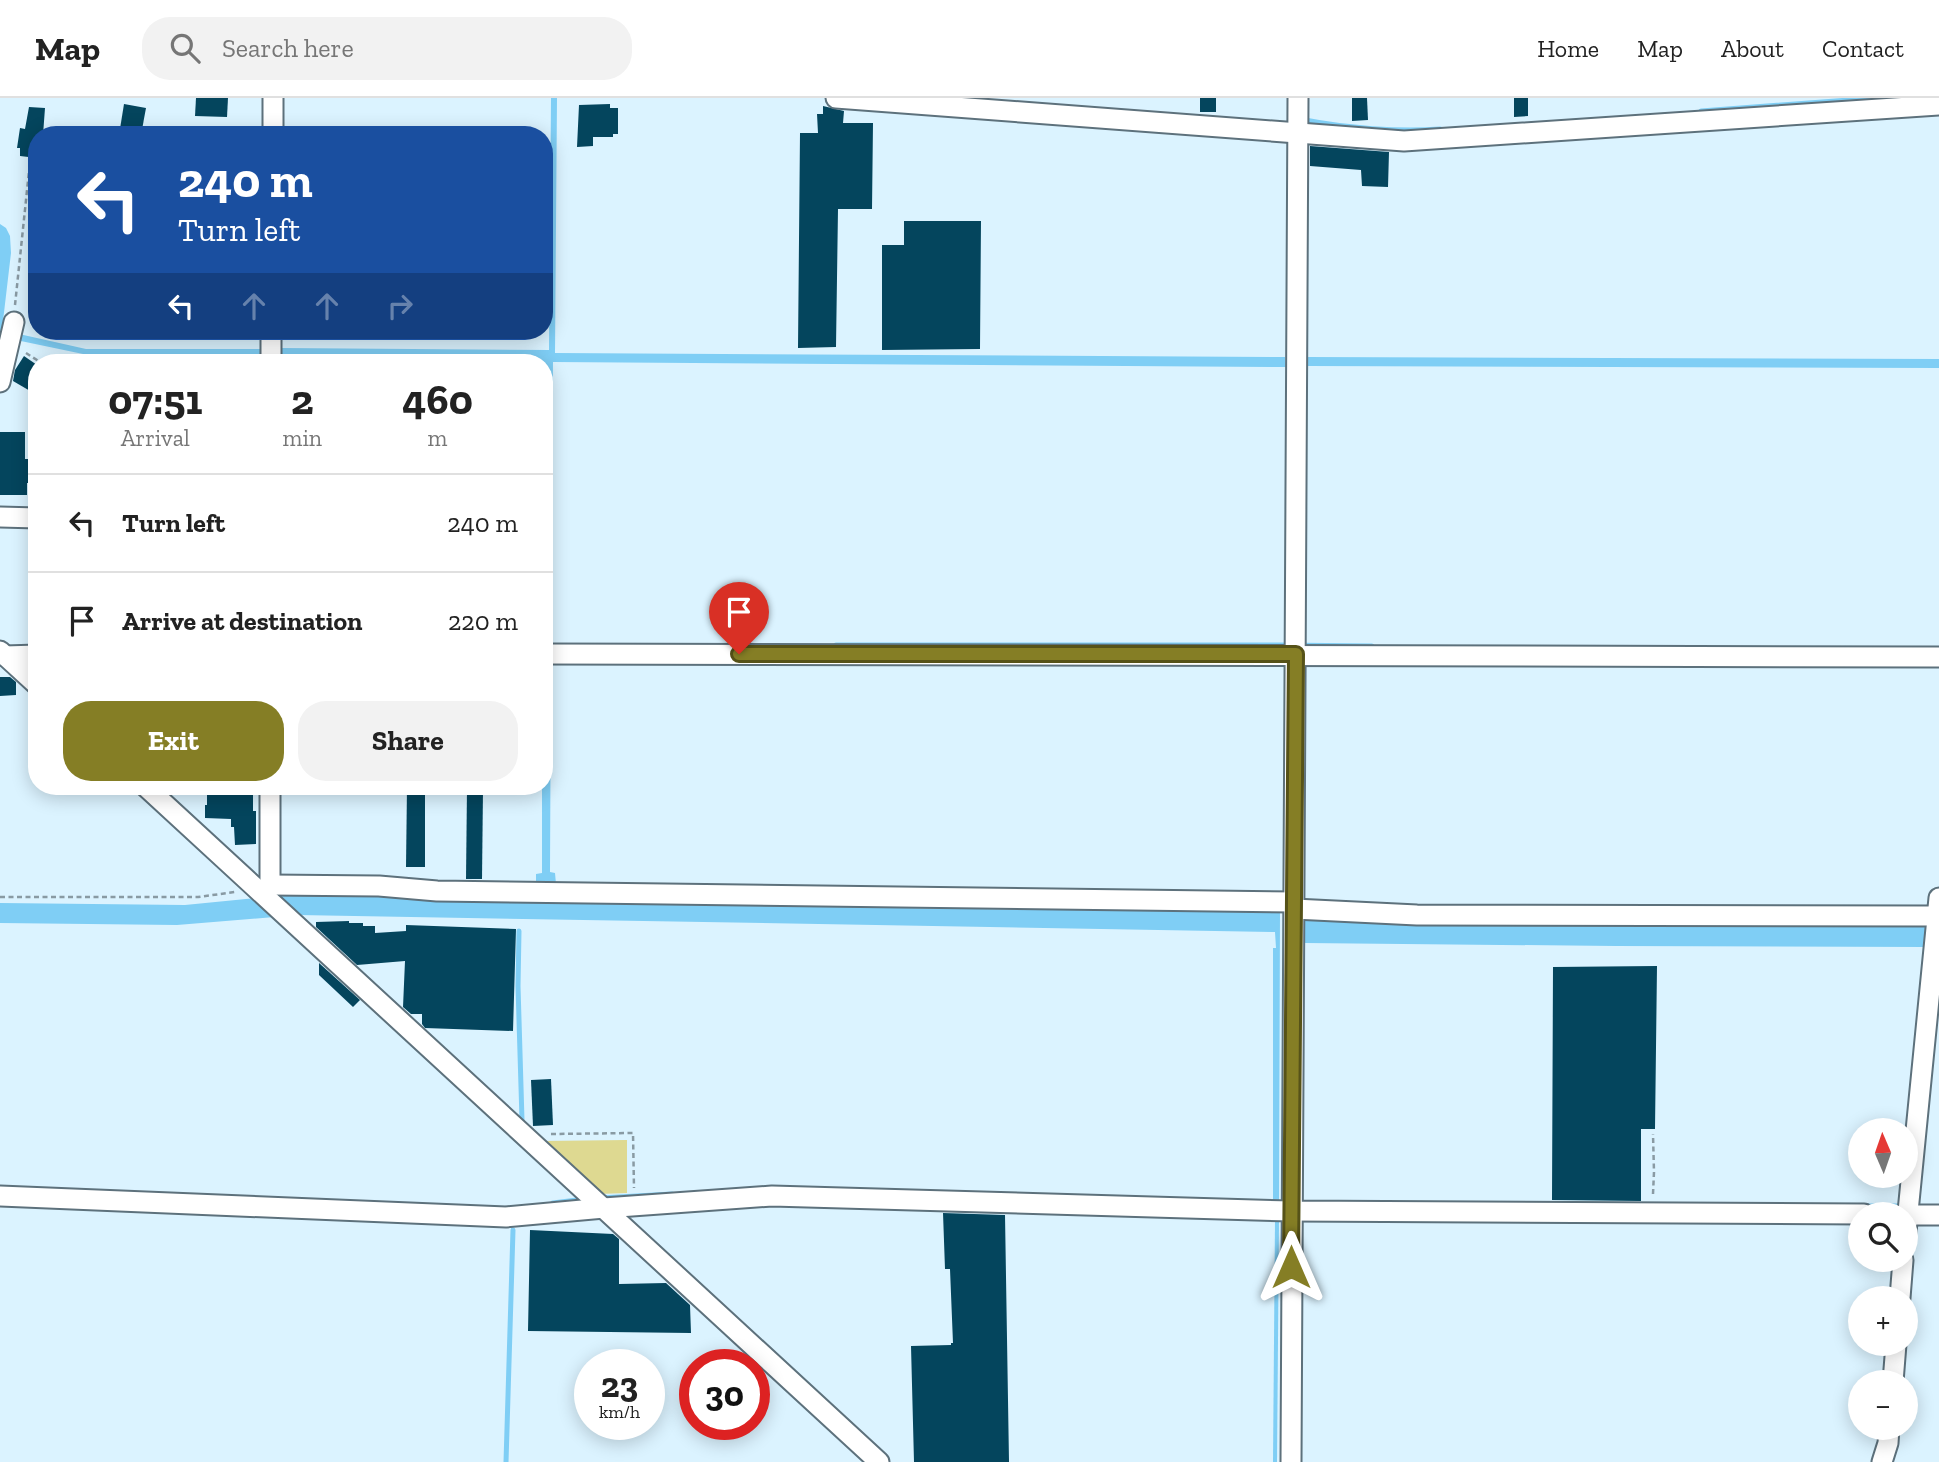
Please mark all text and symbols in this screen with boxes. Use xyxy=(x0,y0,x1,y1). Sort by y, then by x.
search box xyxy=(142,17,632,80)
text: Map xyxy=(35,29,100,68)
icon: search xyxy=(166,29,204,67)
text: Search here xyxy=(222,32,354,64)
text: Home xyxy=(1537,34,1599,63)
text: Map xyxy=(1637,34,1683,63)
text: About xyxy=(1721,34,1784,63)
text: Contact xyxy=(1822,34,1904,63)
text: 240 m xyxy=(178,151,313,210)
icon: left xyxy=(63,154,154,245)
text: Turn left xyxy=(178,211,300,249)
icon: left xyxy=(162,287,200,325)
icon: ahead xyxy=(235,287,273,325)
icon: ahead xyxy=(308,287,346,325)
icon: right xyxy=(381,287,419,325)
text: 07:51 xyxy=(108,374,202,425)
text: 2 xyxy=(291,374,314,425)
text: 460 xyxy=(402,374,473,425)
text: Arrival xyxy=(121,424,190,452)
text: min xyxy=(283,424,322,452)
text: m xyxy=(428,424,447,452)
icon: left xyxy=(63,504,101,542)
text: Turn left xyxy=(122,507,225,539)
text: 240 m xyxy=(447,507,518,539)
pin xyxy=(709,582,769,654)
icon: arrive xyxy=(720,593,758,631)
icon: arrive xyxy=(63,602,101,640)
text: Arrive at destination xyxy=(122,605,362,637)
text: 220 m xyxy=(448,605,518,637)
button: Exit xyxy=(63,701,284,781)
button: Share xyxy=(298,701,518,781)
north arrow xyxy=(1848,1118,1918,1188)
map controls xyxy=(1848,1118,1918,1440)
button: search xyxy=(1848,1202,1918,1272)
position arrow xyxy=(1254,1230,1328,1304)
button: + xyxy=(1848,1286,1918,1356)
speed limit sign: 30 xyxy=(679,1349,770,1440)
text: 23 xyxy=(601,1364,638,1406)
button: − xyxy=(1848,1370,1918,1440)
text: km/h xyxy=(599,1401,640,1423)

